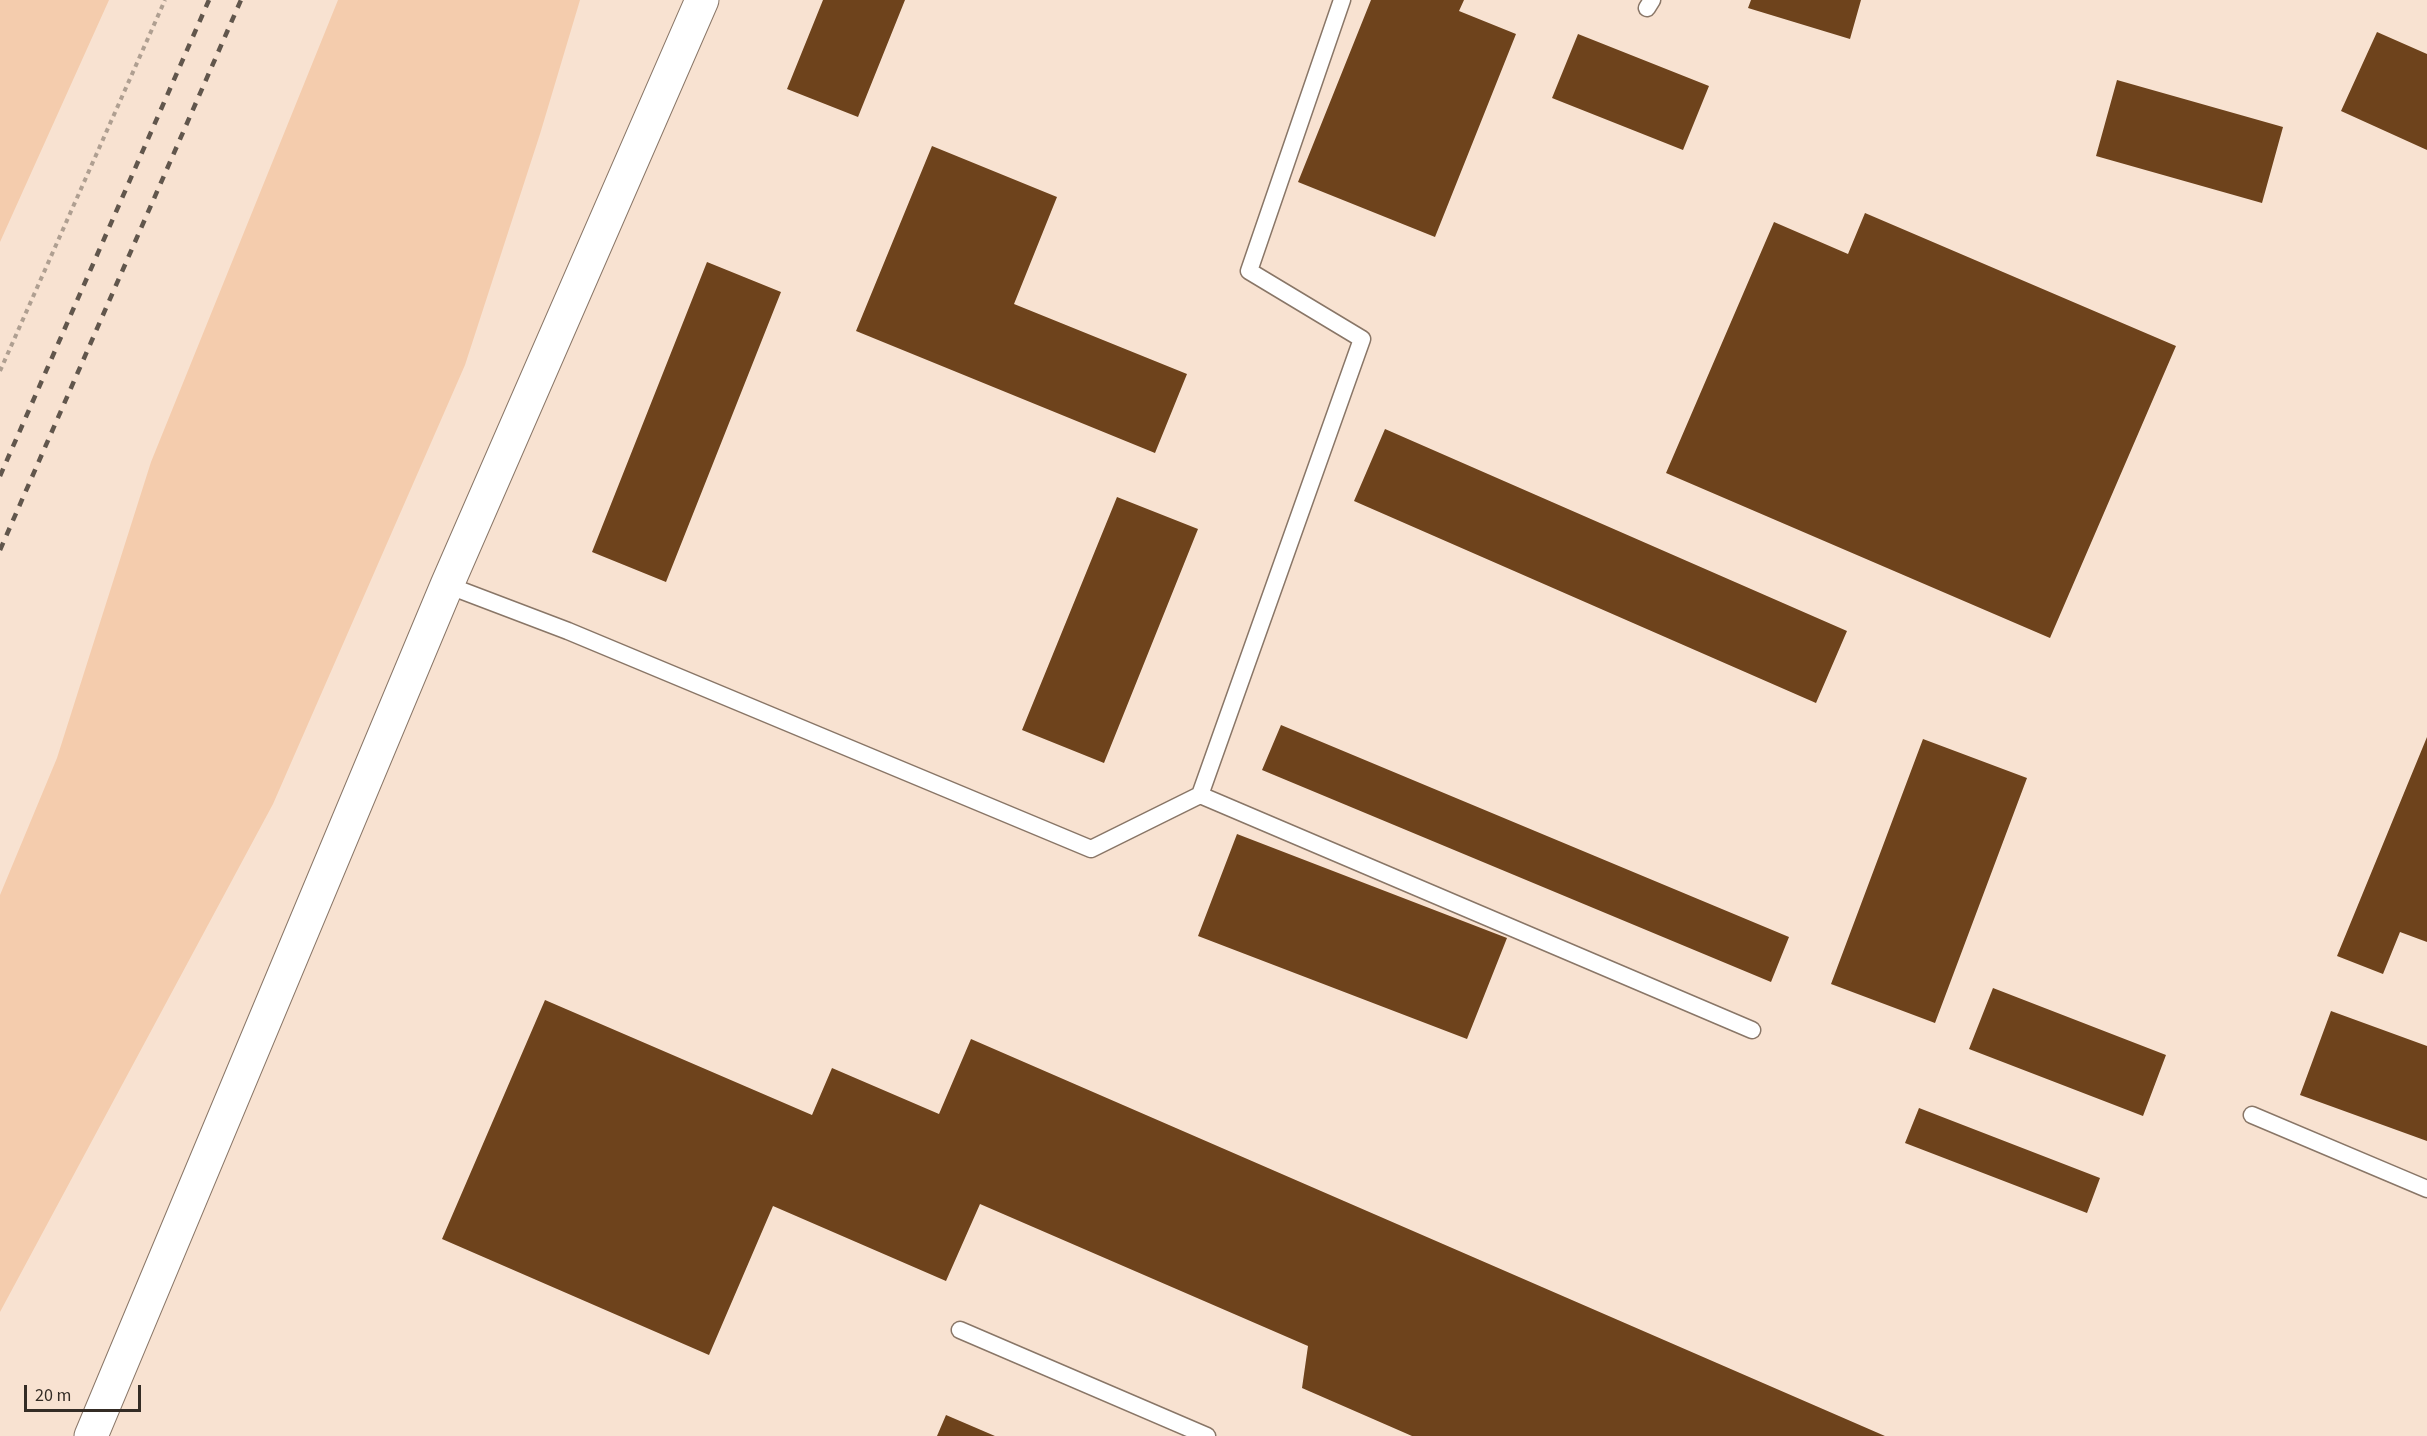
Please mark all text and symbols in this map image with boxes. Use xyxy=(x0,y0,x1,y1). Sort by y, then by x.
scale bar xyxy=(27,1373,144,1411)
text: 20 m xyxy=(35,1383,71,1408)

